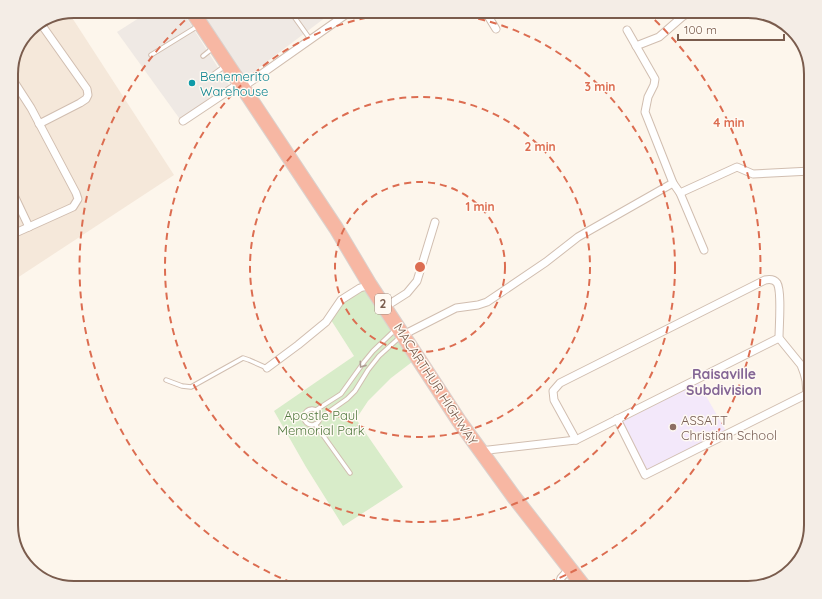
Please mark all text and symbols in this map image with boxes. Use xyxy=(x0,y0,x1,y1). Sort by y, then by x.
scale bar xyxy=(678,16,784,42)
text: 100 m xyxy=(684,22,717,37)
place label: Benemerito Warehouse xyxy=(200,68,270,99)
marker: Benemerito Warehouse xyxy=(187,78,197,88)
text: 3 min xyxy=(585,79,615,94)
text: 4 min xyxy=(713,115,745,130)
text: 2 min xyxy=(524,139,556,154)
text: 1 min xyxy=(465,199,495,214)
centre of rings xyxy=(413,260,427,274)
road number: 2 xyxy=(375,294,391,314)
street label: MACARTHUR HIGHWAY xyxy=(391,320,482,448)
one-way arrow xyxy=(360,361,367,368)
district label: Raisaville Subdivision xyxy=(686,365,762,399)
park label: Apostle Paul Memorial Park xyxy=(277,407,365,438)
place label: ASSATT Christian School xyxy=(681,412,777,443)
marker: ASSATT Christian School xyxy=(668,422,678,432)

